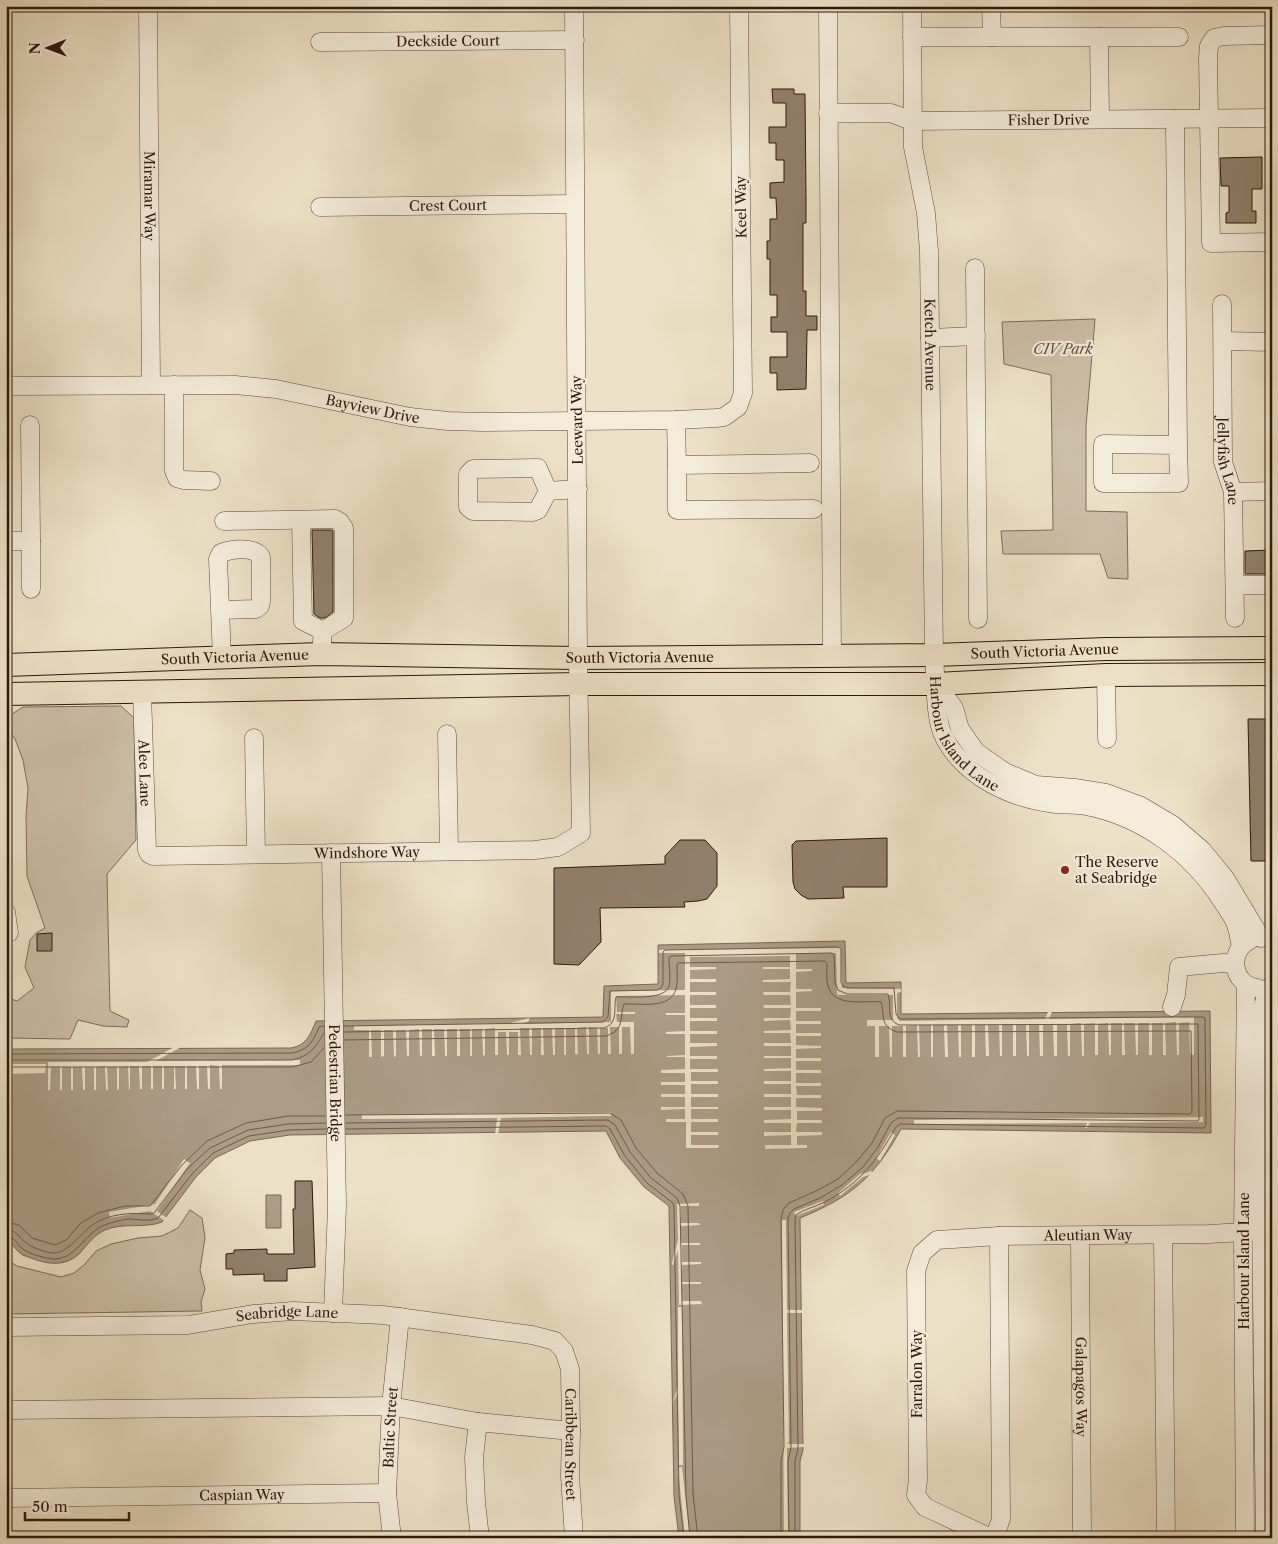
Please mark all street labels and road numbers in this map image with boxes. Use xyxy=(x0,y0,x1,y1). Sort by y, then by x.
street label: Deckside Court xyxy=(396,32,500,50)
street label: Fisher Drive xyxy=(1008,111,1090,129)
street label: Miramar Way xyxy=(140,151,159,241)
street label: Keel Way xyxy=(731,175,751,238)
street label: Crest Court xyxy=(409,196,487,215)
street label: Ketch Avenue xyxy=(921,298,940,391)
street label: Leeward Way xyxy=(567,375,587,465)
street label: Bayview Drive xyxy=(324,391,421,427)
street label: Jellyfish Lane xyxy=(1214,415,1242,505)
street label: South Victoria Avenue xyxy=(970,640,1119,663)
street label: South Victoria Avenue xyxy=(161,645,309,669)
street label: South Victoria Avenue xyxy=(566,648,714,667)
street label: Harbour Island Lane xyxy=(926,675,1002,796)
street label: Alee Lane xyxy=(134,738,155,807)
street label: Windshore Way xyxy=(313,843,420,862)
street label: Pedestrian Bridge xyxy=(325,1024,345,1142)
street label: Harbour Island Lane xyxy=(1235,1192,1253,1330)
street label: Aleutian Way xyxy=(1043,1226,1133,1245)
street label: Seabridge Lane xyxy=(234,1302,339,1326)
street label: Farralon Way xyxy=(908,1329,926,1418)
street label: Galapagos Way xyxy=(1072,1337,1090,1437)
street label: Baltic Street xyxy=(379,1386,402,1468)
street label: Caribbean Street xyxy=(561,1388,581,1501)
street label: Caspian Way xyxy=(199,1485,285,1504)

